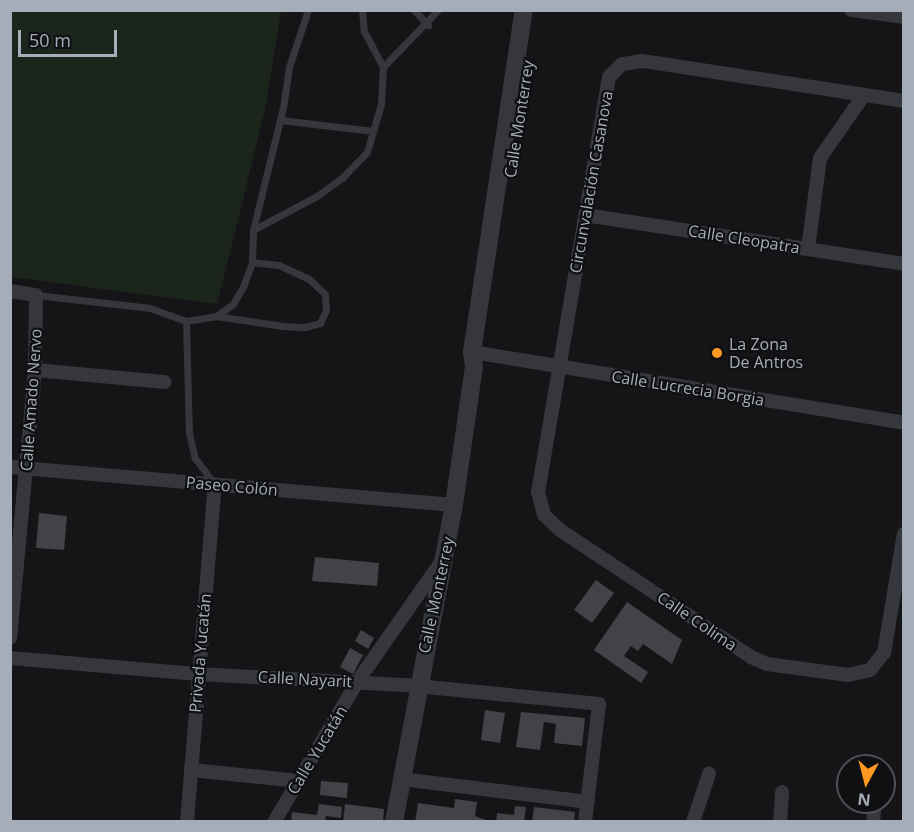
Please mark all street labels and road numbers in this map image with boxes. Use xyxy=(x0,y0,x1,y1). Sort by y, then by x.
street label: Calle Monterrey xyxy=(500,59,538,179)
street label: Circunvalación Casanova xyxy=(565,89,617,275)
street label: Calle Cleopatra xyxy=(687,221,801,257)
street label: Calle Amado Nervo xyxy=(16,328,46,472)
street label: Calle Lucrecia Borgia xyxy=(610,366,766,410)
street label: Paseo Colón xyxy=(185,472,279,500)
street label: Calle Monterrey xyxy=(414,535,458,655)
street label: Calle Colima xyxy=(654,587,740,655)
street label: Privada Yucatán xyxy=(185,593,215,713)
street label: Calle Nayarit xyxy=(257,667,353,691)
street label: Calle Yucatán xyxy=(283,702,351,798)

